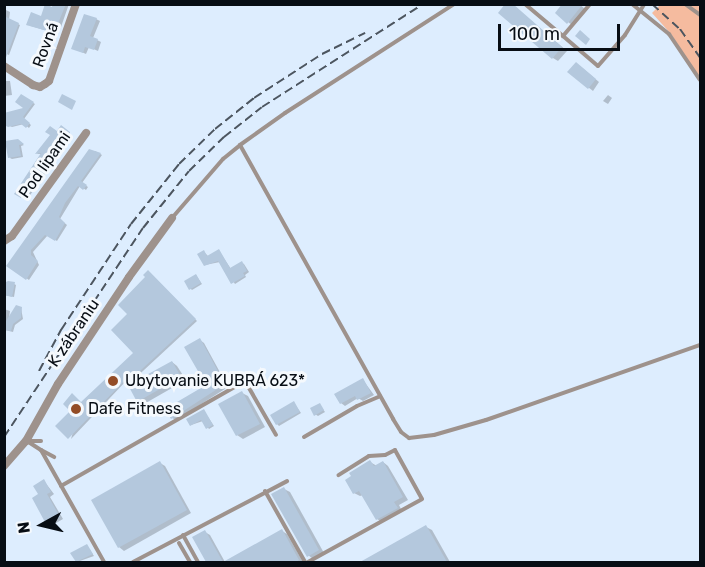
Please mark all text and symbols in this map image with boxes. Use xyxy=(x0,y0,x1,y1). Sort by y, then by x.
scale bar xyxy=(501,12,622,50)
street label: Rovná xyxy=(29,20,63,70)
text: 100 m xyxy=(509,23,560,45)
street label: Pod lipami xyxy=(15,128,75,202)
street label: K zábraniu xyxy=(44,295,104,371)
place label: Ubytovanie KUBRÁ 623* xyxy=(125,371,306,391)
marker: Ubytovanie KUBRÁ 623* xyxy=(106,374,120,388)
place label: Dafe Fitness xyxy=(88,399,181,419)
marker: Dafe Fitness xyxy=(69,402,83,416)
north arrow xyxy=(12,495,72,555)
text: N xyxy=(13,521,34,535)

